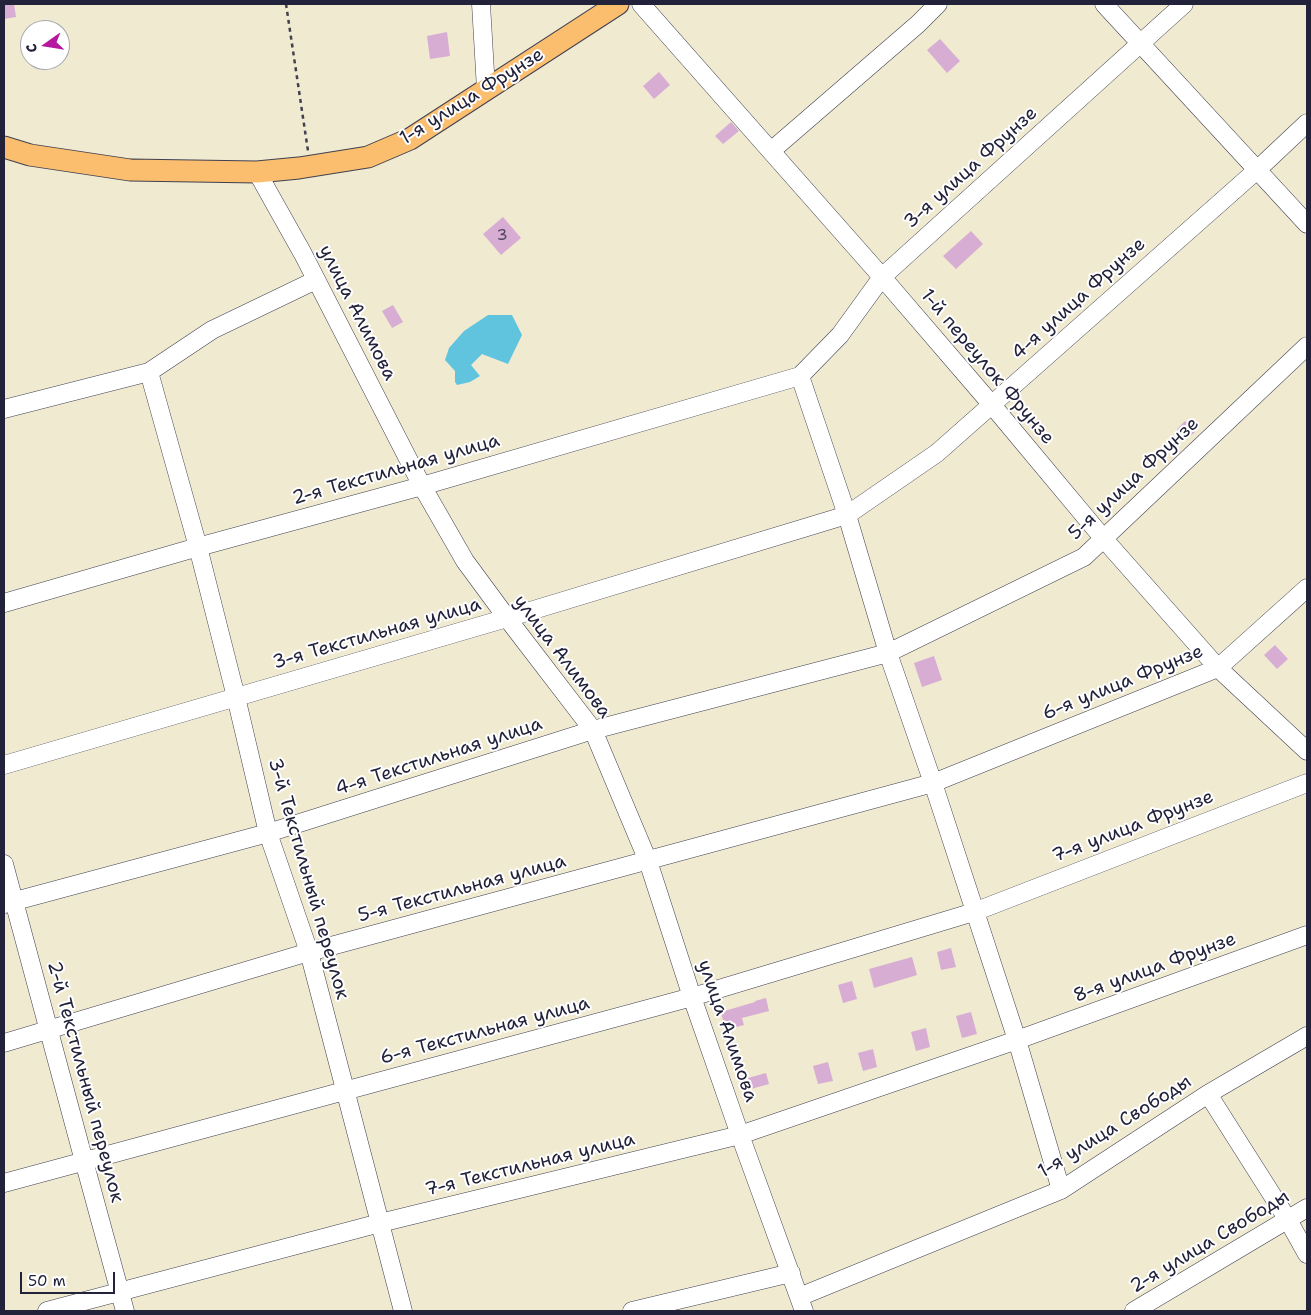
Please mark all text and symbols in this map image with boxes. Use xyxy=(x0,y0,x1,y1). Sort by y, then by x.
north arrow xyxy=(20,20,70,70)
text: С xyxy=(22,42,41,54)
street label: 1-я улица Фрунзе xyxy=(396,43,548,151)
street label: 3-я улица Фрунзе xyxy=(900,102,1042,234)
house number: 3 xyxy=(496,226,508,246)
street label: 4-я улица Фрунзе xyxy=(1008,233,1150,365)
street label: улица Алимова xyxy=(313,242,401,384)
street label: 1-й переулок Фрунзе xyxy=(915,285,1059,449)
street label: 5-я улица Фрунзе xyxy=(1064,413,1204,545)
street label: 2-я Текстильная улица xyxy=(290,429,502,511)
street label: улица Алимова xyxy=(508,591,616,723)
street label: 3-я Текстильная улица xyxy=(270,593,484,675)
street label: 6-я улица Фрунзе xyxy=(1039,640,1207,726)
street label: 4-я Текстильная улица xyxy=(333,713,545,801)
street label: 3-й Текстильный переулок xyxy=(263,756,353,1002)
street label: 7-я улица Фрунзе xyxy=(1049,786,1217,868)
street label: 5-я Текстильная улица xyxy=(356,850,568,928)
street label: 8-я улица Фрунзе xyxy=(1071,928,1239,1008)
street label: улица Алимова xyxy=(692,957,762,1105)
street label: 2-й Текстильный переулок xyxy=(42,959,128,1205)
street label: 6-я Текстильная улица xyxy=(378,992,592,1070)
street label: 1-я улица Свободы xyxy=(1034,1070,1196,1184)
street label: 7-я Текстильная улица xyxy=(423,1128,637,1202)
street label: 2-я улица Свободы xyxy=(1126,1186,1294,1298)
scale bar xyxy=(22,1262,118,1294)
text: 50 m xyxy=(28,1271,66,1291)

